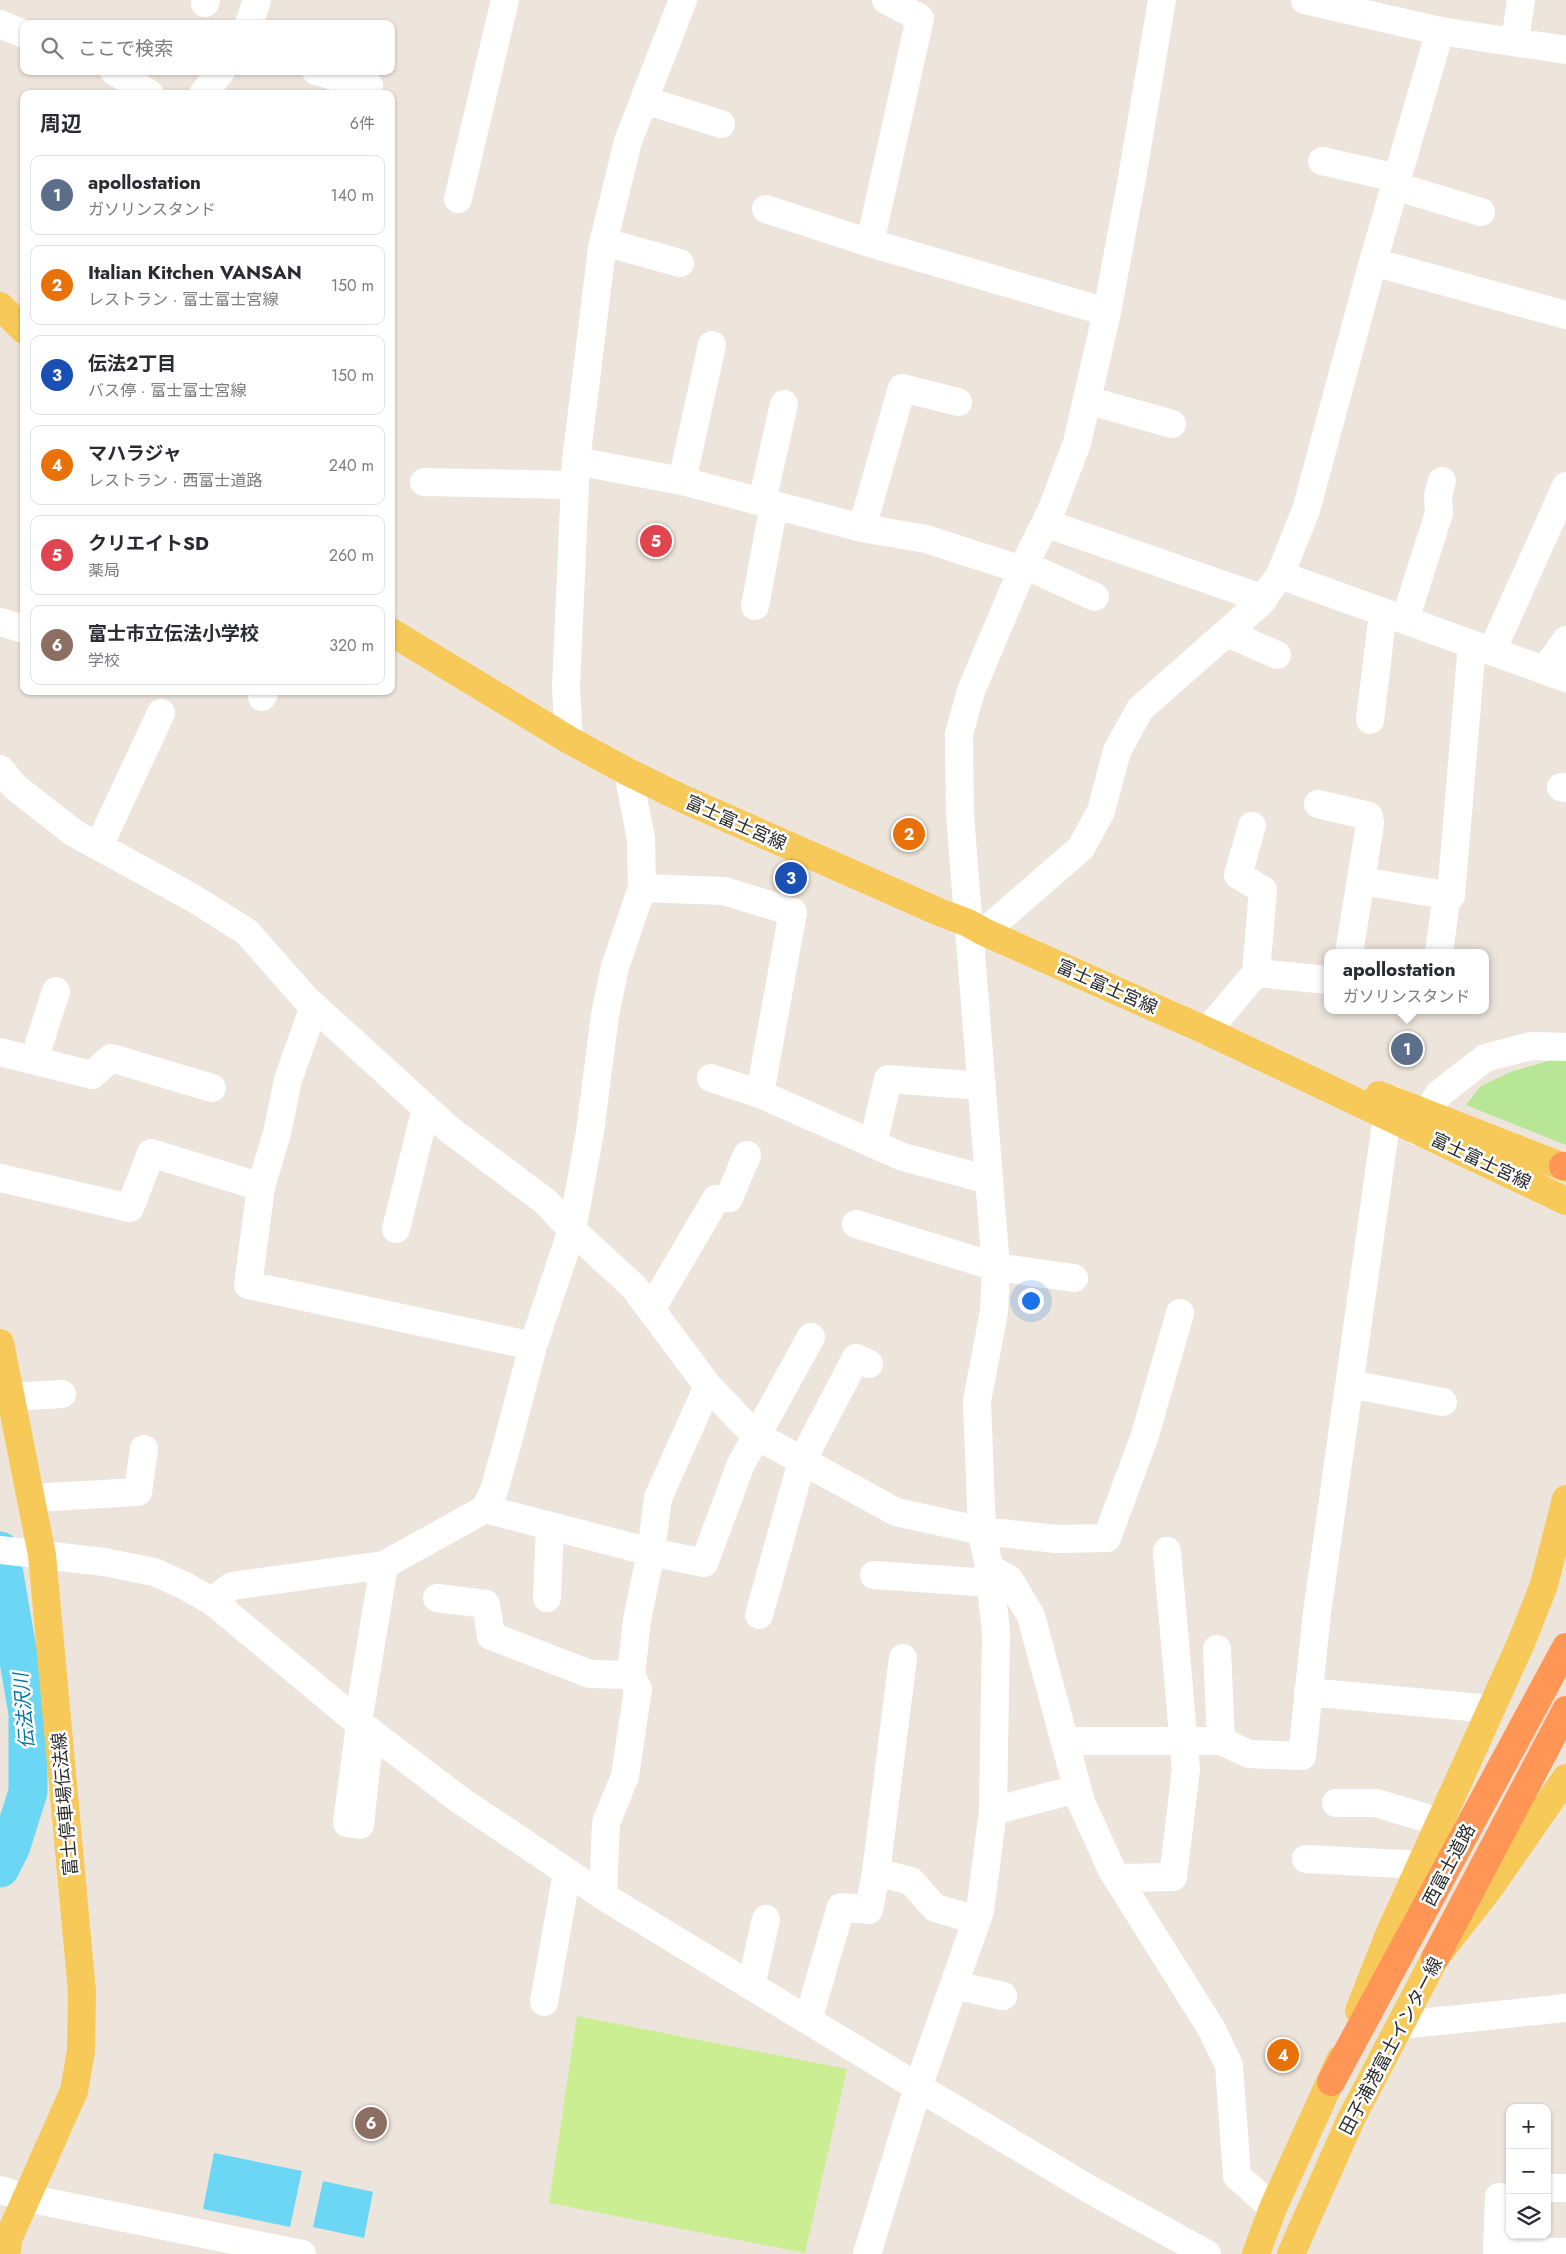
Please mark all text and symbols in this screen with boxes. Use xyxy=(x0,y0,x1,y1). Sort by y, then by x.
search box xyxy=(20,20,395,75)
icon: search xyxy=(38,34,66,62)
text: ここで検索 xyxy=(78,35,173,62)
text: 周辺 xyxy=(40,109,82,139)
text: 6件 xyxy=(350,112,375,135)
text: apollostation xyxy=(88,169,201,196)
text: 1 xyxy=(53,184,61,207)
text: 140 m xyxy=(331,184,374,207)
text: ガソリンスタンド xyxy=(88,198,216,221)
text: Italian Kitchen VANSAN xyxy=(88,259,302,286)
text: 2 xyxy=(52,274,62,297)
text: 150 m xyxy=(331,274,374,297)
text: レストラン · 富士富士宮線 xyxy=(88,288,278,311)
text: 伝法２丁目 xyxy=(88,350,176,377)
text: 3 xyxy=(52,364,62,387)
text: 150 m xyxy=(331,364,374,387)
text: バス停 · 富士富士宮線 xyxy=(88,379,246,402)
text: マハラジャ xyxy=(88,440,182,467)
text: 4 xyxy=(51,454,63,477)
text: 240 m xyxy=(329,454,374,477)
text: レストラン · 西富士道路 xyxy=(88,469,262,492)
pin: 5 xyxy=(640,522,672,560)
text: クリエイトSD xyxy=(88,530,209,557)
text: 5 xyxy=(52,544,62,567)
text: 260 m xyxy=(329,544,374,567)
text: 薬局 xyxy=(88,559,120,582)
text: 富士市立伝法小学校 xyxy=(88,620,259,647)
text: 6 xyxy=(52,634,62,657)
text: 320 m xyxy=(329,634,374,657)
text: 学校 xyxy=(88,649,120,672)
street label: 富士富士宮線 xyxy=(681,789,791,857)
pin: 2 xyxy=(893,815,925,853)
pin: 3 xyxy=(775,859,807,897)
popup xyxy=(1324,949,1489,1014)
street label: 富士富士宮線 xyxy=(1052,953,1162,1021)
text: apollostation xyxy=(1343,956,1456,983)
text: ガソリンスタンド xyxy=(1343,985,1470,1008)
pin: 1 xyxy=(1391,1030,1423,1068)
street label: 富士富士宮線 xyxy=(1427,1126,1535,1196)
your location xyxy=(1018,1288,1044,1314)
water label: 伝法沢川 xyxy=(7,1670,41,1750)
street label: 富士停車場伝法線 xyxy=(46,1731,84,1877)
street label: 西富士道路 xyxy=(1416,1819,1482,1911)
street label: 田子浦港富士インター線 xyxy=(1333,1952,1449,2140)
pin: 4 xyxy=(1267,2036,1299,2074)
pin: 6 xyxy=(355,2104,387,2142)
map controls xyxy=(1506,2104,1551,2239)
button: + xyxy=(1506,2104,1551,2149)
button: − xyxy=(1506,2149,1551,2194)
button: layers xyxy=(1506,2194,1551,2239)

